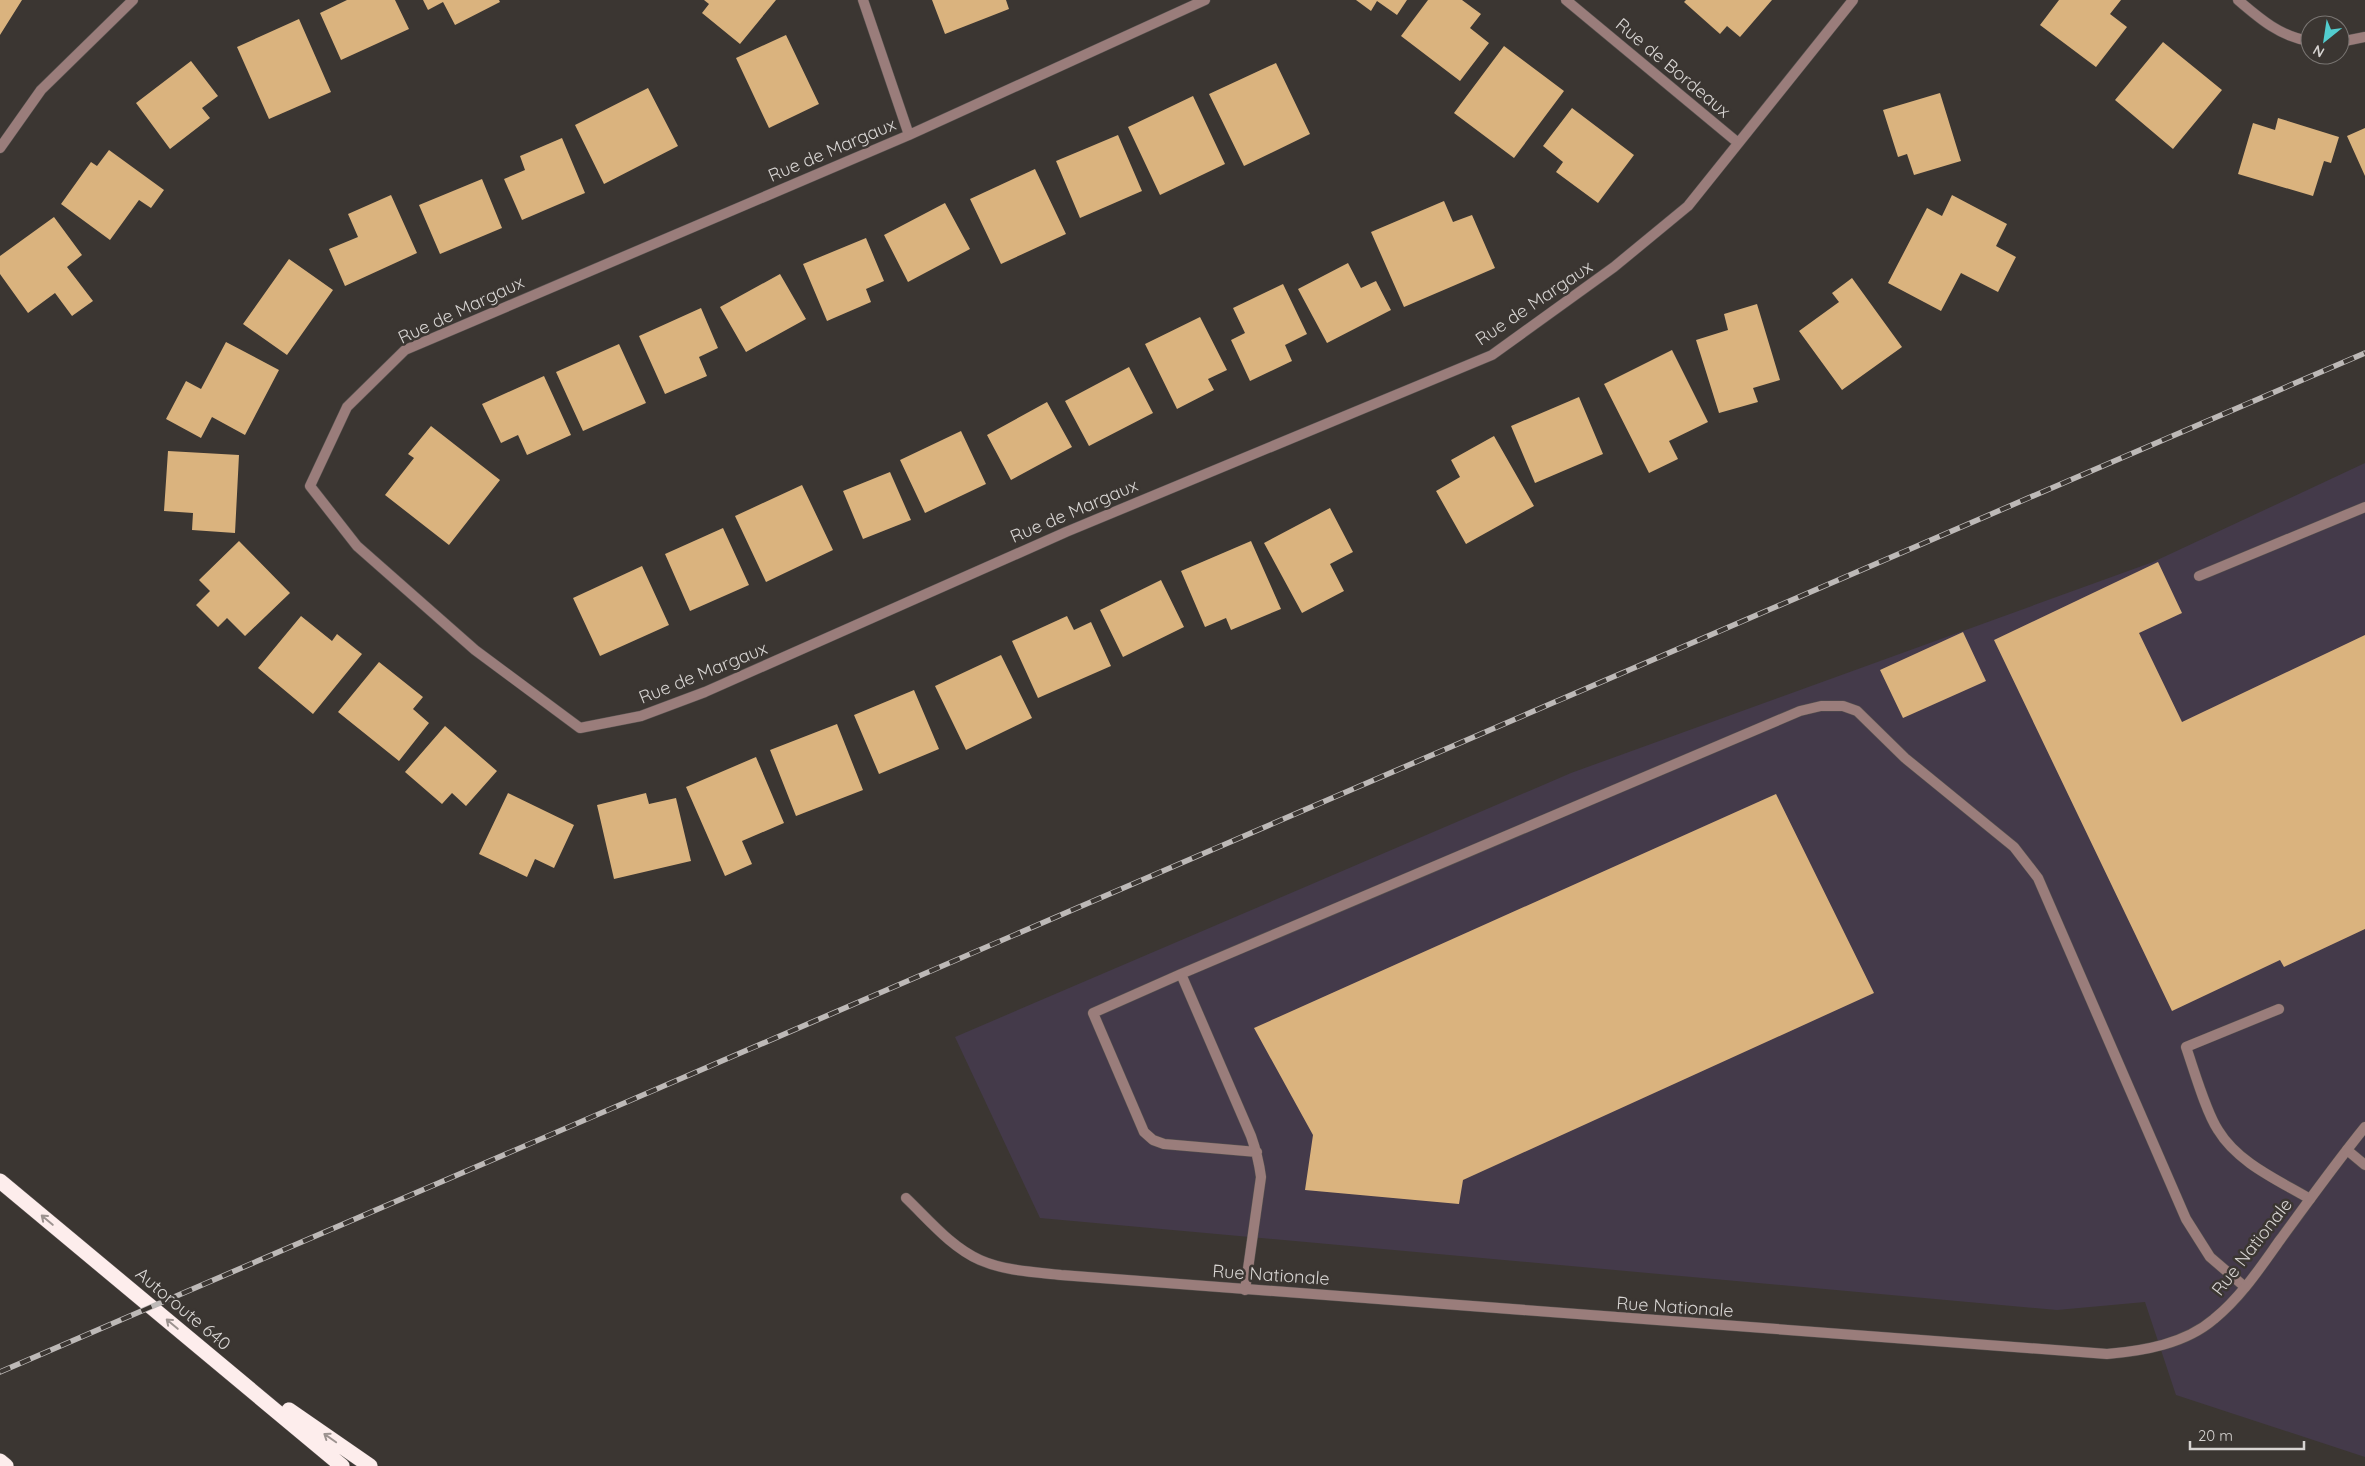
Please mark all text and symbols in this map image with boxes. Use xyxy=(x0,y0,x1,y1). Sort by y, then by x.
street label: Rue de Bordeaux xyxy=(1611,13,1736,123)
north arrow xyxy=(2300,15,2350,65)
text: N xyxy=(2310,41,2327,62)
street label: Rue de Margaux xyxy=(764,112,899,187)
street label: Rue de Margaux xyxy=(1471,255,1597,350)
street label: Rue de Margaux xyxy=(394,270,528,349)
street label: Rue de Margaux xyxy=(1006,473,1141,548)
street label: Rue de Margaux xyxy=(635,636,771,709)
street label: Rue Nationale xyxy=(2206,1193,2297,1300)
one-way arrow xyxy=(41,1215,54,1226)
street label: Rue Nationale xyxy=(1212,1259,1330,1290)
street label: Autoroute 640 xyxy=(131,1262,236,1355)
street label: Rue Nationale xyxy=(1616,1291,1734,1322)
one-way arrow xyxy=(166,1318,179,1329)
scale bar xyxy=(2190,1418,2304,1450)
text: 20 m xyxy=(2198,1426,2233,1445)
one-way arrow xyxy=(323,1433,337,1443)

